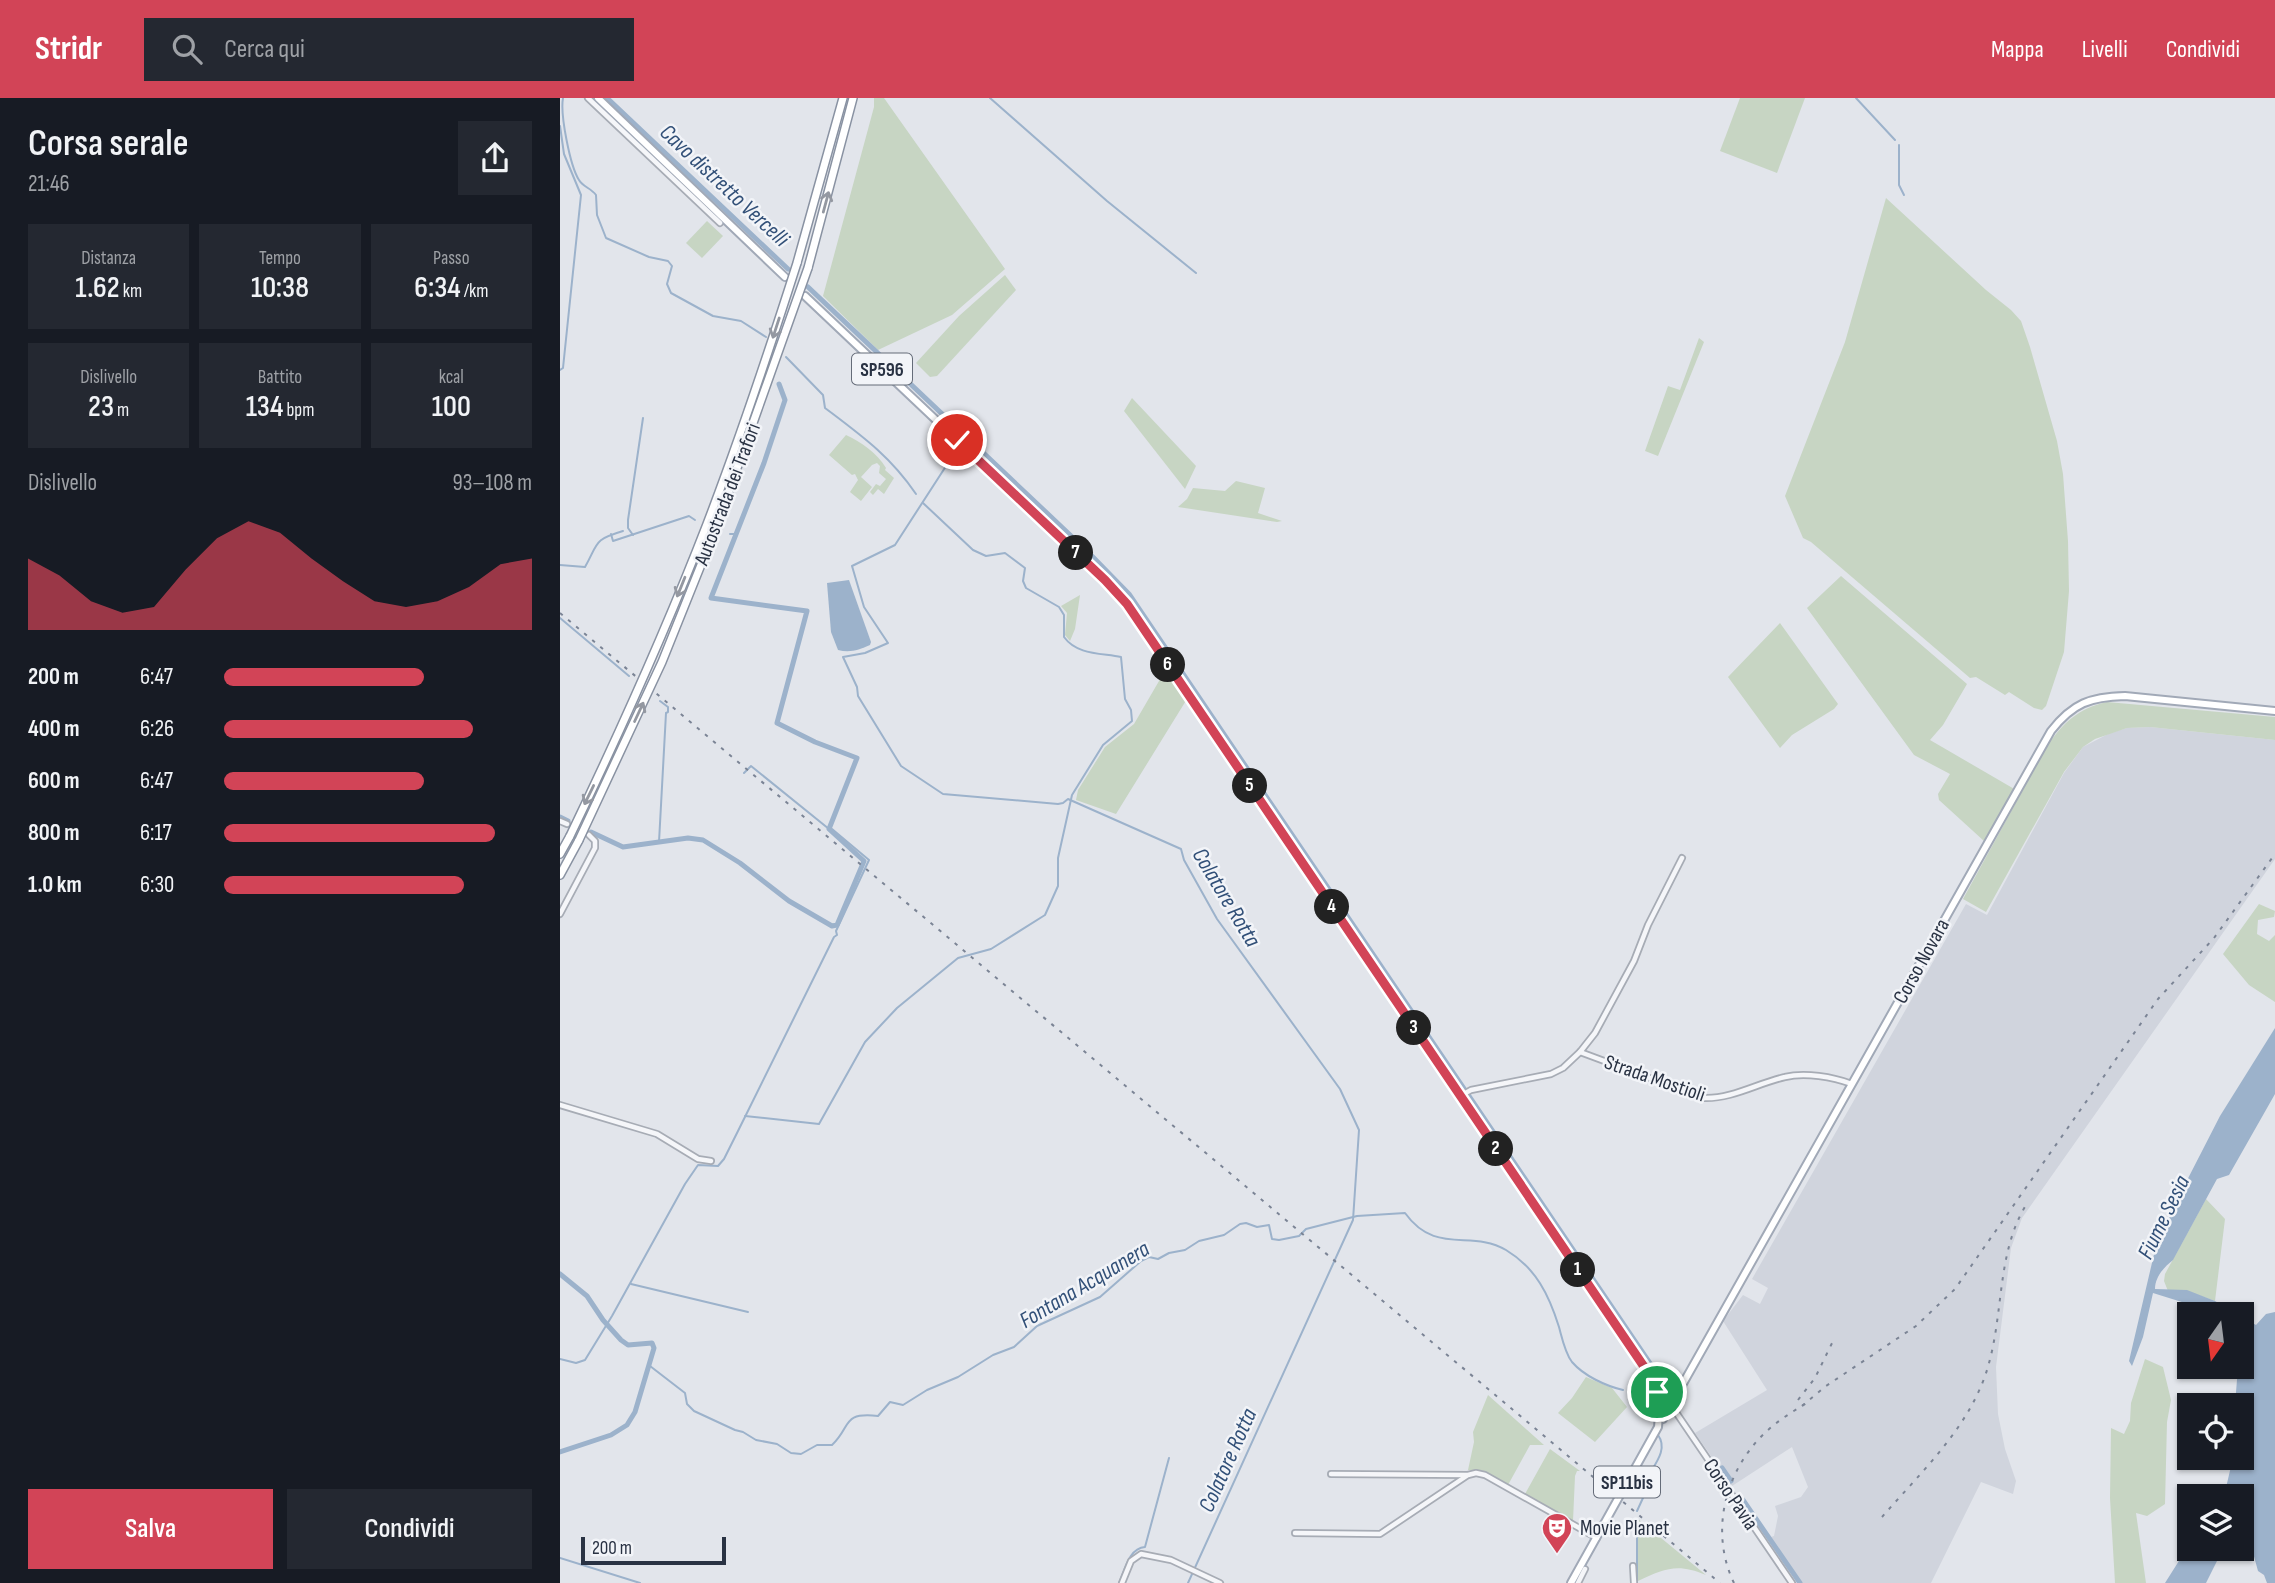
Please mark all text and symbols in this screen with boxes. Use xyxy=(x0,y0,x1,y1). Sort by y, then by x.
search box xyxy=(144,18,634,81)
text: Stridr xyxy=(35,29,102,69)
icon: search xyxy=(168,30,206,68)
text: Cerca qui xyxy=(224,34,305,65)
text: Mappa xyxy=(1991,35,2044,64)
text: Livelli xyxy=(2082,35,2128,64)
text: Condividi xyxy=(2166,35,2240,64)
water label: Cavo distretto Vercelli xyxy=(654,118,796,254)
text: Corsa serale xyxy=(28,121,189,166)
button: share xyxy=(458,121,532,195)
text: 21:46 xyxy=(28,170,70,198)
one-way arrow xyxy=(820,191,833,213)
text: Distanza xyxy=(81,247,136,270)
text: Tempo xyxy=(259,247,301,270)
text: Passo xyxy=(433,247,470,270)
text: 1.62 xyxy=(75,270,120,306)
text: 10:38 xyxy=(251,270,309,306)
text: 6:34 xyxy=(414,270,461,306)
text: km xyxy=(120,280,142,303)
text: /km xyxy=(461,280,488,303)
one-way arrow xyxy=(769,317,782,339)
road number: SP596 xyxy=(852,354,912,384)
text: Dislivello xyxy=(80,366,137,389)
text: Battito xyxy=(258,366,302,389)
text: kcal xyxy=(439,366,464,389)
text: 23 xyxy=(88,389,114,425)
text: 134 xyxy=(246,389,283,425)
text: 100 xyxy=(432,389,471,425)
text: m xyxy=(114,399,129,422)
text: bpm xyxy=(283,399,314,422)
pin xyxy=(927,410,987,470)
street label: Autostrada dei Trafori xyxy=(689,420,766,570)
icon: check xyxy=(938,421,976,459)
text: Dislivello xyxy=(28,469,97,497)
text: 93–108 m xyxy=(453,469,532,497)
pin: 7 xyxy=(1058,536,1094,570)
text: 7 xyxy=(1071,541,1080,564)
one-way arrow xyxy=(673,576,686,598)
pin: 6 xyxy=(1150,648,1186,682)
text: 6 xyxy=(1163,653,1172,676)
text: 200 m xyxy=(28,663,79,691)
text: 6:47 xyxy=(140,663,173,691)
one-way arrow xyxy=(633,702,647,723)
text: 400 m xyxy=(28,715,79,743)
text: 6:26 xyxy=(140,715,174,743)
text: 600 m xyxy=(28,767,80,795)
text: 6:47 xyxy=(140,767,173,795)
pin: 5 xyxy=(1232,768,1268,804)
text: 5 xyxy=(1245,774,1254,797)
one-way arrow xyxy=(582,784,595,806)
text: 800 m xyxy=(28,819,80,847)
text: 6:17 xyxy=(140,819,172,847)
water label: Colatore Rotta xyxy=(1186,843,1267,953)
text: 1.0 km xyxy=(28,871,82,899)
text: 6:30 xyxy=(140,871,174,899)
pin: 4 xyxy=(1314,890,1350,924)
text: 4 xyxy=(1327,895,1336,918)
street label: Corso Novara xyxy=(1888,915,1955,1008)
pin: 3 xyxy=(1396,1010,1432,1046)
text: 3 xyxy=(1409,1016,1418,1039)
street label: Strada Mostioli xyxy=(1601,1050,1709,1107)
pin: 2 xyxy=(1478,1132,1514,1166)
text: 2 xyxy=(1491,1137,1500,1160)
water label: Fiume Sesia xyxy=(2132,1170,2196,1264)
water label: Fontana Acquanera xyxy=(1014,1235,1155,1335)
pin: 1 xyxy=(1560,1252,1596,1288)
text: 1 xyxy=(1574,1258,1581,1281)
north arrow xyxy=(2177,1302,2254,1379)
map controls xyxy=(2177,1302,2254,1561)
pin xyxy=(1627,1362,1687,1422)
icon: arrive xyxy=(1638,1373,1676,1411)
button: locate xyxy=(2177,1393,2254,1470)
water label: Colatore Rotta xyxy=(1193,1404,1263,1517)
street label: Corso Pavia xyxy=(1698,1454,1764,1535)
road number: SP11bis xyxy=(1594,1466,1660,1498)
button: layers xyxy=(2177,1484,2254,1561)
button: Salva xyxy=(28,1489,273,1569)
button: Condividi xyxy=(287,1489,532,1569)
theatre icon: Movie Planet xyxy=(1540,1511,1574,1555)
place label: Movie Planet xyxy=(1580,1516,1669,1541)
scale bar xyxy=(581,1534,726,1566)
text: 200 m xyxy=(592,1537,632,1560)

